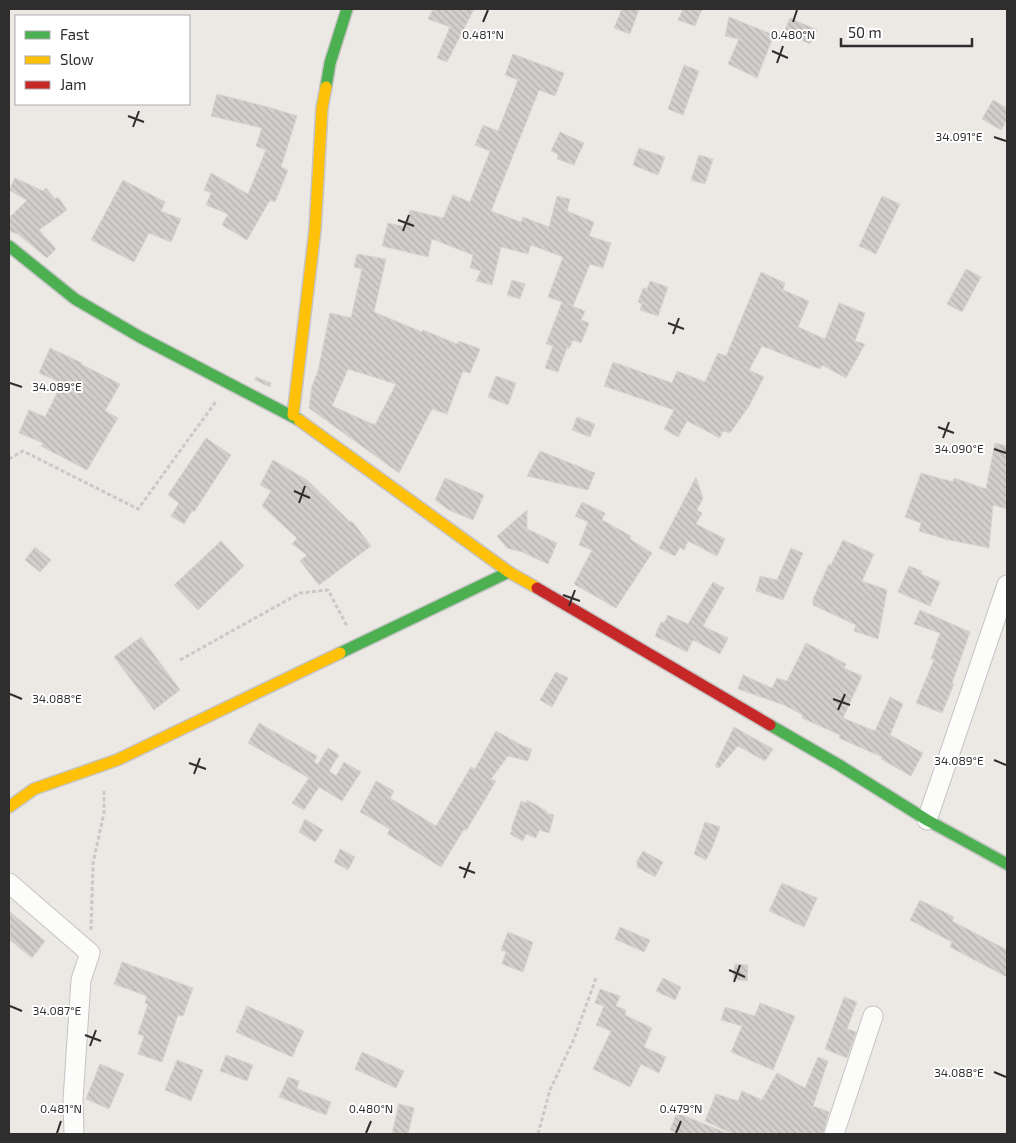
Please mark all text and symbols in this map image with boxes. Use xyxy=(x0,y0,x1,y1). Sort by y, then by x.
legend xyxy=(15,15,190,105)
scale bar xyxy=(841,15,972,47)
text: 50 m xyxy=(848,23,882,41)
text: Fast xyxy=(60,25,90,43)
text: 0.481°N xyxy=(462,27,504,41)
text: 0.480°N xyxy=(771,27,815,41)
text: Slow xyxy=(60,50,94,68)
text: Jam xyxy=(60,75,86,93)
text: 34.091°E xyxy=(936,129,983,143)
text: 34.089°E xyxy=(32,379,82,393)
text: 34.090°E xyxy=(934,441,984,455)
text: 34.088°E xyxy=(32,691,82,705)
text: 34.089°E xyxy=(934,753,984,767)
text: 34.087°E xyxy=(33,1003,82,1017)
text: 34.088°E xyxy=(934,1065,984,1079)
text: 0.481°N xyxy=(40,1101,82,1115)
text: 0.480°N xyxy=(349,1101,393,1115)
text: 0.479°N xyxy=(659,1101,703,1115)

